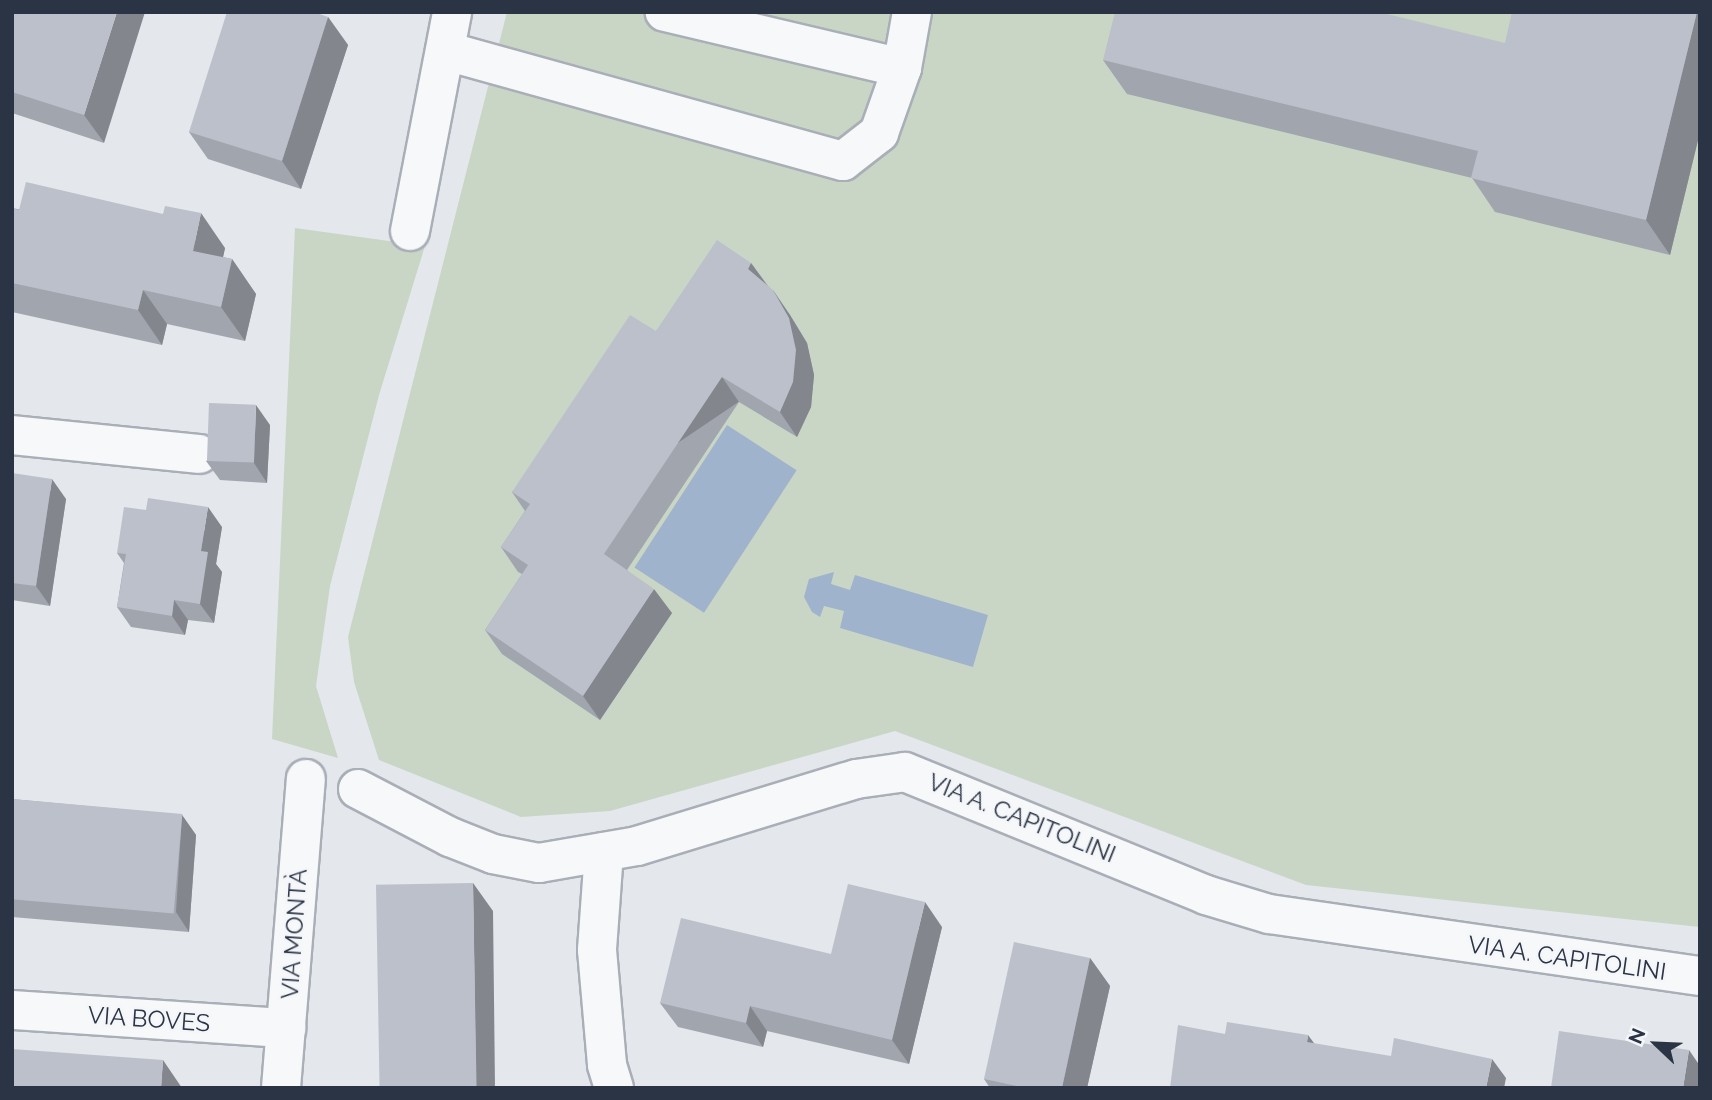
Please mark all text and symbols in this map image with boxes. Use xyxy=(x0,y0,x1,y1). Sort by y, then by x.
street label: VIA A. CAPITOLINI xyxy=(923,767,1121,869)
street label: VIA MONTÀ xyxy=(275,867,313,1001)
street label: VIA A. CAPITOLINI xyxy=(1465,930,1669,986)
street label: VIA BOVES xyxy=(86,1000,212,1038)
north arrow xyxy=(1621,1009,1691,1079)
text: N xyxy=(1624,1025,1650,1047)

